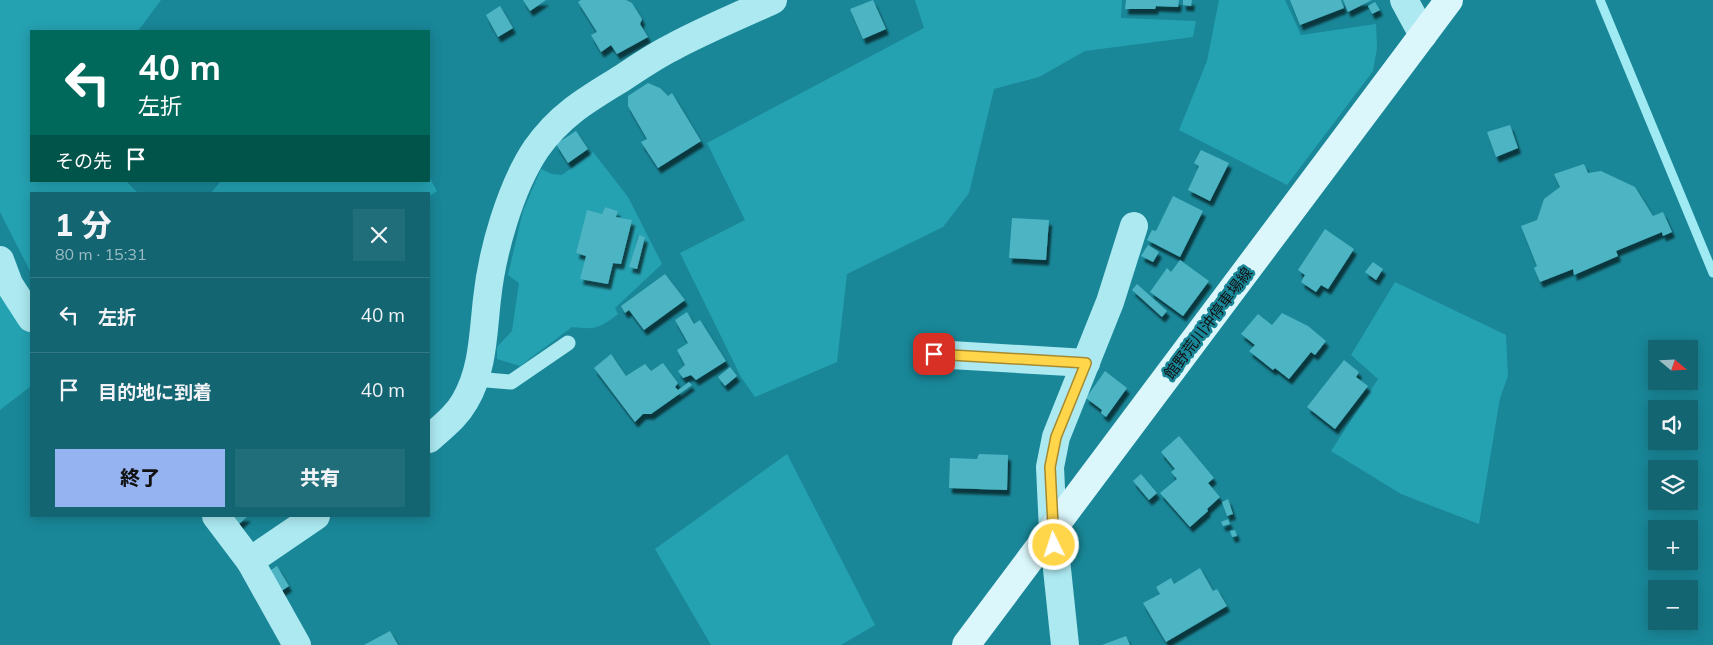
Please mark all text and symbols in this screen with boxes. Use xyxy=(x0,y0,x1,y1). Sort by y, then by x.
text: 40 m xyxy=(138,45,221,89)
icon: left xyxy=(55,50,120,115)
text: 左折 xyxy=(138,92,182,120)
icon: arrive xyxy=(122,145,150,173)
text: その先 xyxy=(55,149,112,173)
text: 1 分 xyxy=(55,206,111,244)
button: close xyxy=(353,209,405,261)
text: 80 m · 15:31 xyxy=(55,244,147,264)
street label: 館野荒川沖停車場線 xyxy=(1160,263,1256,383)
icon: left xyxy=(55,301,83,329)
text: 40 m xyxy=(361,303,405,327)
text: 左折 xyxy=(98,305,136,329)
pin xyxy=(913,333,955,375)
icon: arrive xyxy=(920,340,948,368)
north arrow xyxy=(1648,340,1698,390)
map controls xyxy=(1648,340,1698,630)
icon: arrive xyxy=(55,376,83,404)
text: 40 m xyxy=(361,378,405,402)
text: 目的地に到着 xyxy=(98,380,212,404)
button: sound xyxy=(1648,400,1698,450)
button: 終了 xyxy=(55,449,225,507)
button: 共有 xyxy=(235,449,405,507)
button: layers xyxy=(1648,460,1698,510)
position arrow xyxy=(1027,518,1079,570)
button: + xyxy=(1648,520,1698,570)
button: − xyxy=(1648,580,1698,630)

